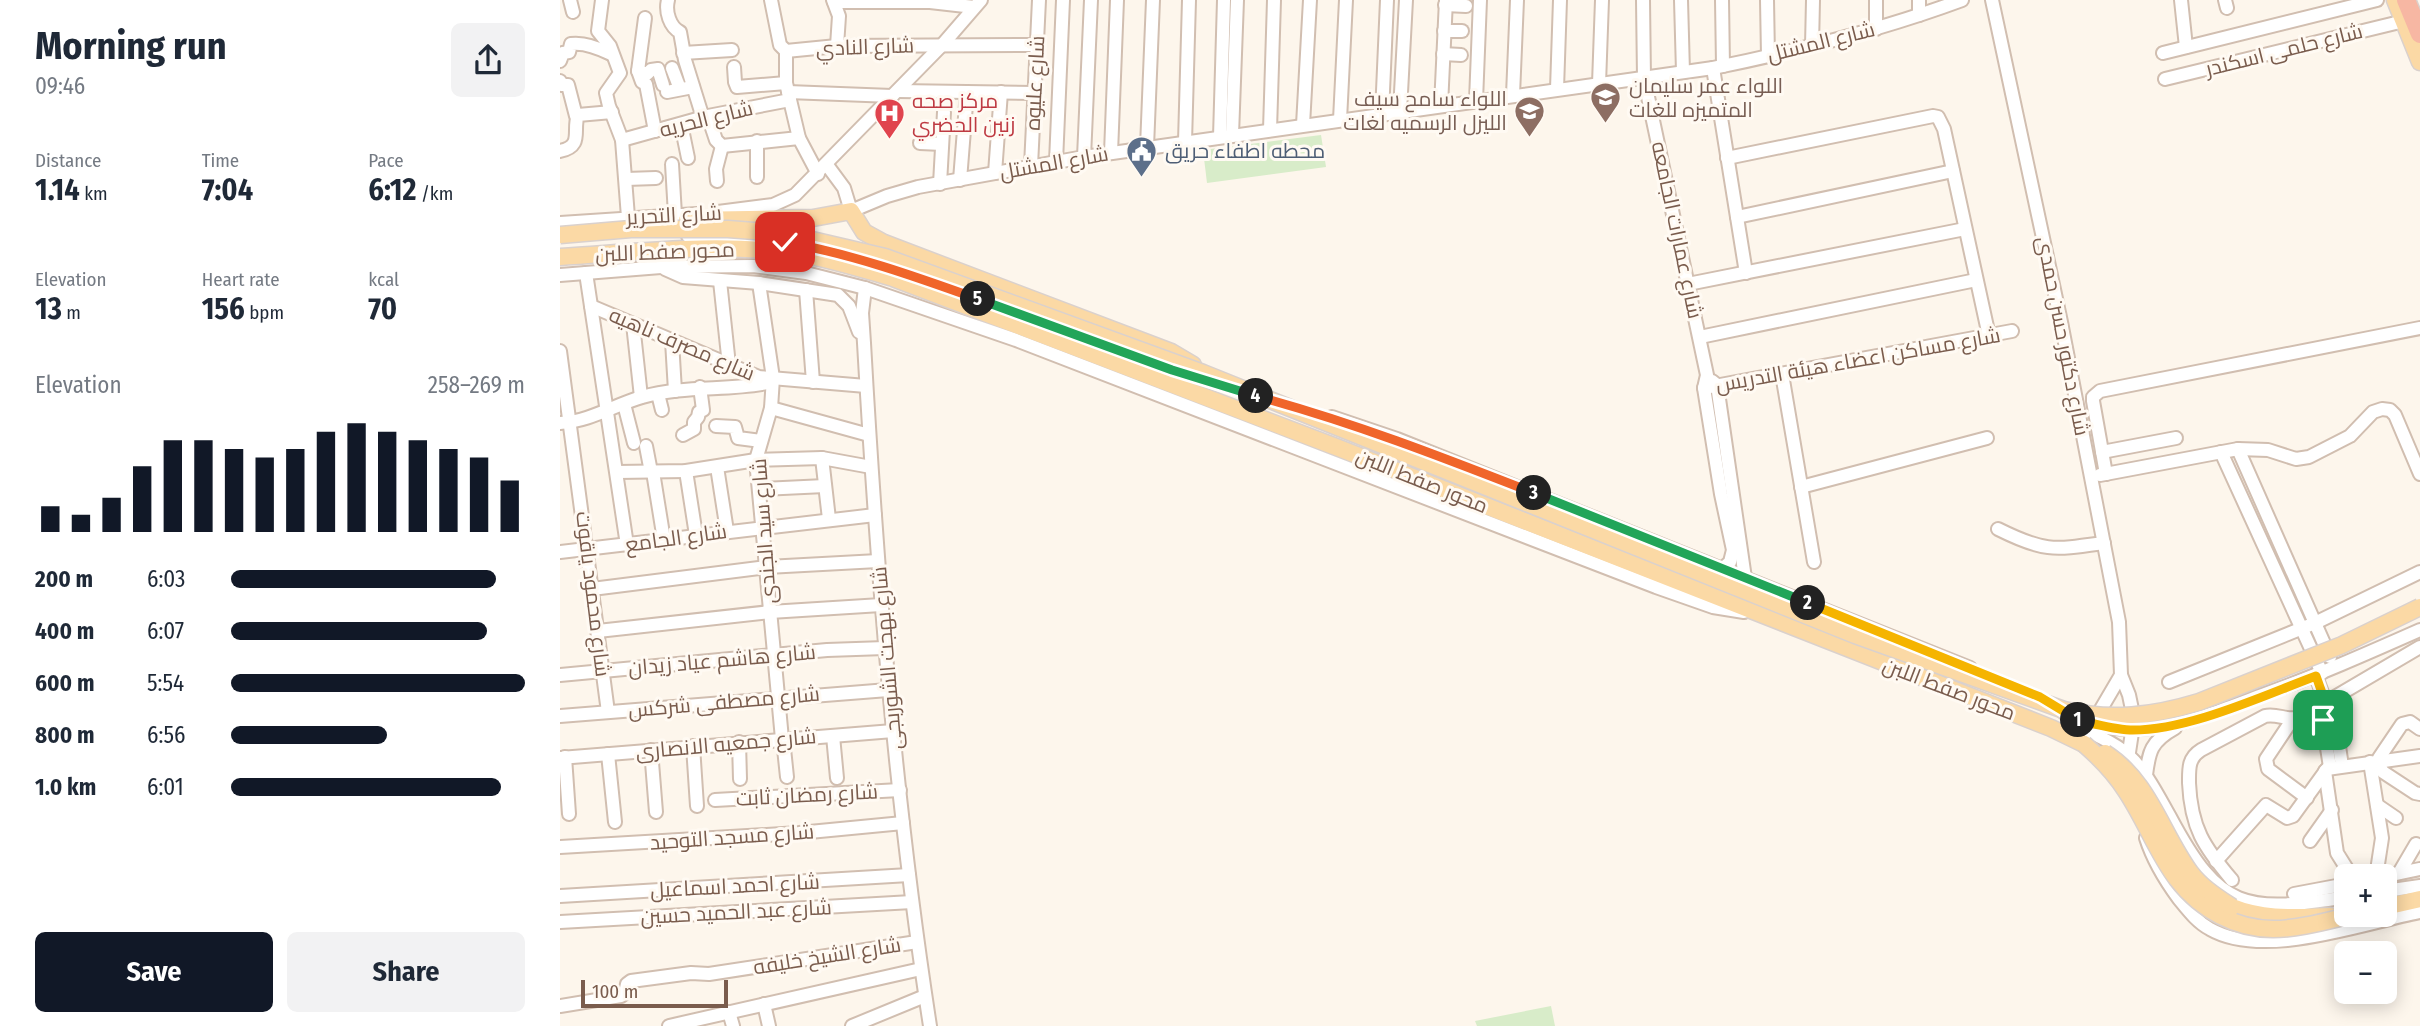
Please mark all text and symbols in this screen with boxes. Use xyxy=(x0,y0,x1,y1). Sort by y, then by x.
street label: شارع المشتل xyxy=(1764,16,1878,69)
street label: شارع حلمى اسكندر xyxy=(2202,18,2366,83)
text: Morning run xyxy=(35,23,227,69)
button: share xyxy=(451,23,525,97)
street label: شارع النادي xyxy=(815,32,915,65)
street label: شارع عليوه xyxy=(1020,35,1051,131)
text: 09:46 xyxy=(35,72,85,100)
place label: اللواء عمر سليمان المتميزه للغات xyxy=(1629,73,1783,123)
school or university icon: اللواء عمر سليمان المتميزه للغات xyxy=(1589,81,1623,125)
place label: اللواء سامح سيف الليزل الرسميه لغات xyxy=(1343,86,1507,136)
place label: مركز صحه زنين الحضري xyxy=(912,88,1015,141)
school or university icon: اللواء سامح سيف الليزل الرسميه لغات xyxy=(1513,94,1547,138)
street label: شارع الحريه xyxy=(657,95,756,144)
hospital icon: مركز صحه زنين الحضري xyxy=(872,96,906,140)
public building icon: محطه اطفاء حريق xyxy=(1125,134,1159,178)
place label: محطه اطفاء حريق xyxy=(1165,138,1325,164)
street label: شارع عمارات الجامعه xyxy=(1645,139,1708,321)
street label: شارع المشتل xyxy=(998,141,1111,186)
text: Distance xyxy=(35,149,102,172)
text: Time xyxy=(202,149,239,172)
text: Pace xyxy=(368,149,404,172)
text: 1.14 xyxy=(35,172,80,208)
text: 7:04 xyxy=(202,172,253,208)
text: 6:12 xyxy=(368,172,416,208)
text: km xyxy=(80,182,108,205)
text: /km xyxy=(416,182,453,205)
street label: شارع التحرير xyxy=(625,200,723,232)
pin xyxy=(755,212,815,272)
icon: check xyxy=(766,223,804,261)
street label: شارع دكتور حسن حمدى xyxy=(2030,234,2095,438)
street label: محور صفط اللبن xyxy=(595,237,735,267)
text: Elevation xyxy=(35,268,107,291)
text: Heart rate xyxy=(202,268,280,291)
text: kcal xyxy=(368,268,399,291)
pin: 5 xyxy=(960,282,996,316)
text: 5 xyxy=(973,287,982,310)
text: 13 xyxy=(35,291,62,327)
text: 156 xyxy=(202,291,245,327)
text: 70 xyxy=(368,291,397,327)
text: m xyxy=(62,301,81,324)
text: bpm xyxy=(245,301,284,324)
street label: شارع مصرف ناهيه xyxy=(605,302,759,387)
street label: شارع مساكن اعضاء هيئة التدريس xyxy=(1714,322,2003,399)
text: Elevation xyxy=(35,371,122,399)
text: 258–269 m xyxy=(428,371,525,399)
pin: 4 xyxy=(1238,378,1274,414)
text: 4 xyxy=(1251,384,1260,407)
street label: محور صفط اللبن xyxy=(1352,443,1492,519)
street label: شارع سيد الجندى xyxy=(746,457,783,605)
pin: 3 xyxy=(1516,476,1552,510)
text: 3 xyxy=(1529,481,1538,504)
street label: شارع محمود ياقوت xyxy=(569,510,616,678)
street label: شارع الجامع xyxy=(623,518,729,559)
text: 200 m xyxy=(35,565,93,593)
text: 6:03 xyxy=(147,565,185,593)
street label: شارع بهجت الشوربجى xyxy=(866,565,909,751)
pin: 2 xyxy=(1790,586,1826,620)
text: 2 xyxy=(1803,591,1812,614)
text: 400 m xyxy=(35,617,94,645)
text: 6:07 xyxy=(147,617,184,645)
street label: شارع هاشم عياد زيدان xyxy=(627,639,817,682)
street label: محور صفط اللبن xyxy=(1879,652,2019,726)
text: 600 m xyxy=(35,669,94,697)
text: 5:54 xyxy=(147,669,184,697)
street label: شارع مصطفى شركس xyxy=(627,681,821,724)
pin xyxy=(2293,690,2353,750)
icon: arrive xyxy=(2304,701,2342,739)
pin: 1 xyxy=(2060,702,2096,738)
text: 1 xyxy=(2073,708,2082,731)
text: 800 m xyxy=(35,721,95,749)
text: 6:56 xyxy=(147,721,185,749)
street label: شارع جمعيه الانصارى xyxy=(635,723,818,766)
text: 1.0 km xyxy=(35,773,96,801)
text: 6:01 xyxy=(147,773,184,801)
street label: شارع رمضان ثابت xyxy=(735,778,879,813)
street label: شارع مسجد التوحيد xyxy=(649,818,815,857)
map controls xyxy=(2334,864,2397,1004)
button: + xyxy=(2334,864,2397,927)
street label: شارع احمد اسماعيل xyxy=(649,869,821,904)
street label: شارع عبد الحميد حسين xyxy=(640,894,832,931)
street label: شارع الشيخ خليفه xyxy=(751,931,903,982)
button: Save xyxy=(35,932,273,1012)
button: Share xyxy=(287,932,525,1012)
button: − xyxy=(2334,941,2397,1004)
scale bar xyxy=(581,977,728,1009)
text: 100 m xyxy=(592,980,638,1003)

